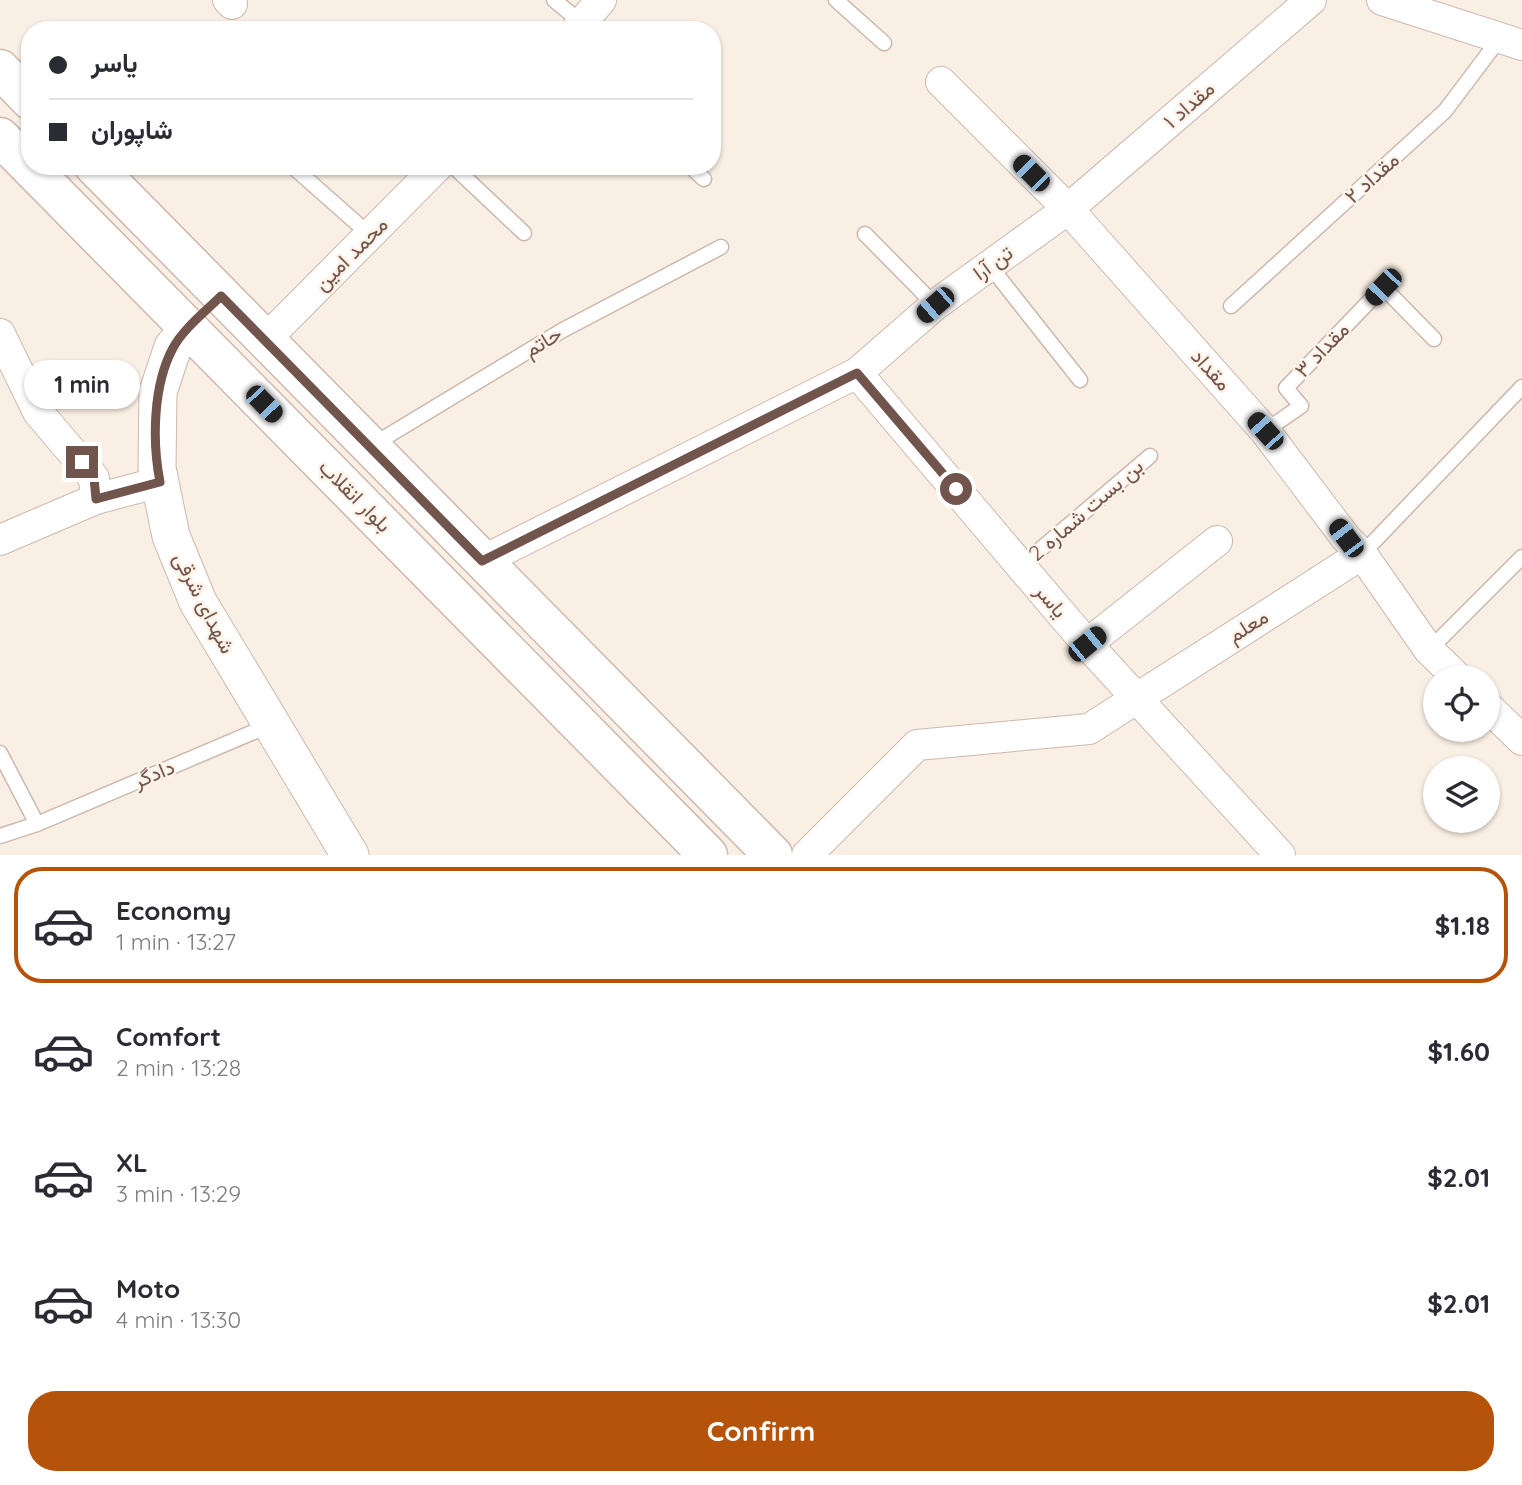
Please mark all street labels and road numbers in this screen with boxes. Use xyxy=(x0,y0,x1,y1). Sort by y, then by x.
street label: مقداد ۱ xyxy=(1157,75,1219,134)
street label: مقداد ۲ xyxy=(1339,146,1404,208)
street label: محمد امین xyxy=(308,211,393,296)
street label: تن آرا xyxy=(967,239,1018,286)
street label: مقداد ۳ xyxy=(1289,316,1354,383)
street label: حاتم xyxy=(519,320,567,364)
street label: مقداد xyxy=(1186,343,1237,396)
street label: بلوار انقلاب xyxy=(313,453,398,538)
street label: بن بست شماره 2 xyxy=(1023,453,1149,567)
street label: شهدای شرقی xyxy=(167,548,241,658)
street label: یاسر xyxy=(1029,577,1074,623)
street label: معلم xyxy=(1222,603,1274,649)
street label: دادگر xyxy=(128,753,178,795)

